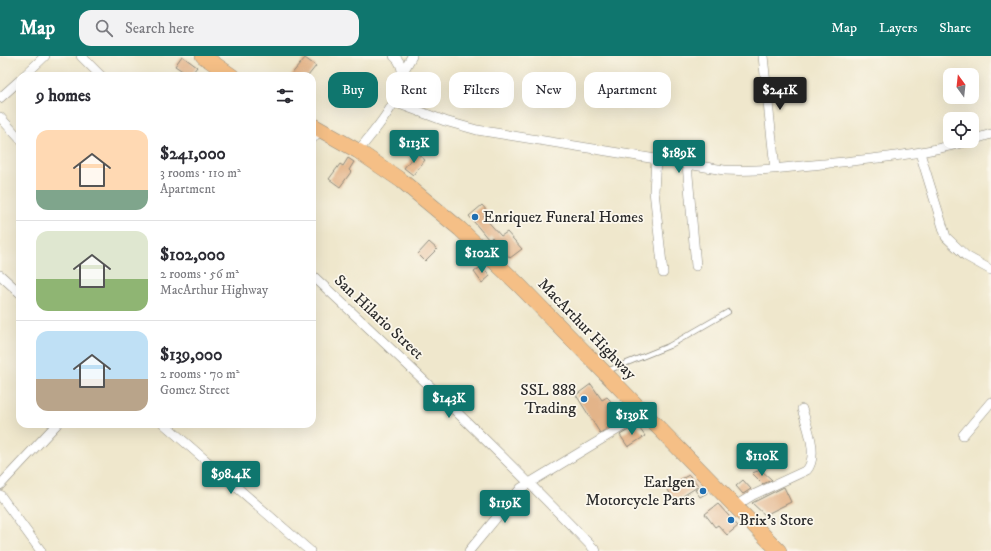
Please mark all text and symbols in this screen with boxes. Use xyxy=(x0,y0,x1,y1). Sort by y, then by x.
search box xyxy=(79,10,359,46)
text: Map xyxy=(20,17,55,40)
icon: search xyxy=(93,17,115,39)
text: Search here xyxy=(125,19,194,38)
text: Map xyxy=(831,19,857,37)
text: Layers xyxy=(879,19,917,37)
text: Share xyxy=(939,19,971,37)
north arrow xyxy=(943,68,979,104)
map controls xyxy=(943,68,979,148)
chip: Buy xyxy=(328,72,378,108)
chip: Rent xyxy=(386,72,441,108)
chip: Filters xyxy=(449,72,514,108)
chip: New xyxy=(522,72,576,108)
chip: Apartment xyxy=(584,72,671,108)
pin: $241K xyxy=(752,77,808,111)
text: $241K xyxy=(763,82,797,98)
text: 9 homes xyxy=(36,85,91,107)
icon: filters xyxy=(274,85,296,107)
button: locate xyxy=(943,112,979,148)
pin: $113K xyxy=(386,130,442,164)
text: $113K xyxy=(399,135,429,151)
pin: $189K xyxy=(651,140,707,174)
text: $241,000 xyxy=(160,143,226,165)
text: $189K xyxy=(662,145,696,161)
icon: home xyxy=(68,146,116,194)
text: 3 rooms · 110 m² xyxy=(160,165,241,181)
text: Apartment xyxy=(160,181,215,197)
place label: Enriquez Funeral Homes xyxy=(483,207,643,227)
marker: Enriquez Funeral Homes xyxy=(470,212,480,222)
pin: $102K xyxy=(454,240,510,274)
text: $102,000 xyxy=(160,244,225,266)
text: $102K xyxy=(465,245,499,261)
icon: home xyxy=(68,247,116,295)
text: 2 rooms · 56 m² xyxy=(160,266,239,282)
street label: San Hilario Street xyxy=(330,270,428,364)
street label: MacArthur Highway xyxy=(534,274,641,384)
text: MacArthur Highway xyxy=(160,282,268,298)
text: $139,000 xyxy=(160,344,222,366)
icon: home xyxy=(68,347,116,395)
text: 2 rooms · 70 m² xyxy=(160,366,240,382)
place label: SSL 888 Trading xyxy=(520,380,576,418)
text: Gomez Street xyxy=(160,382,230,398)
pin: $143K xyxy=(421,385,477,419)
text: $143K xyxy=(432,390,466,406)
marker: SSL 888 Trading xyxy=(579,394,589,404)
pin: $139K xyxy=(604,402,660,436)
text: $139K xyxy=(616,407,648,423)
pin: $110K xyxy=(734,443,790,477)
text: $110K xyxy=(746,448,778,464)
pin: $98.4K xyxy=(198,461,264,495)
text: $98.4K xyxy=(211,466,251,482)
place label: Earlgen Motorcycle Parts xyxy=(585,472,696,510)
marker: Earlgen Motorcycle Parts xyxy=(698,486,708,496)
pin: $119K xyxy=(477,490,533,524)
text: $119K xyxy=(489,495,521,511)
place label: Brix's Store xyxy=(739,510,814,530)
marker: Brix's Store xyxy=(726,515,736,525)

